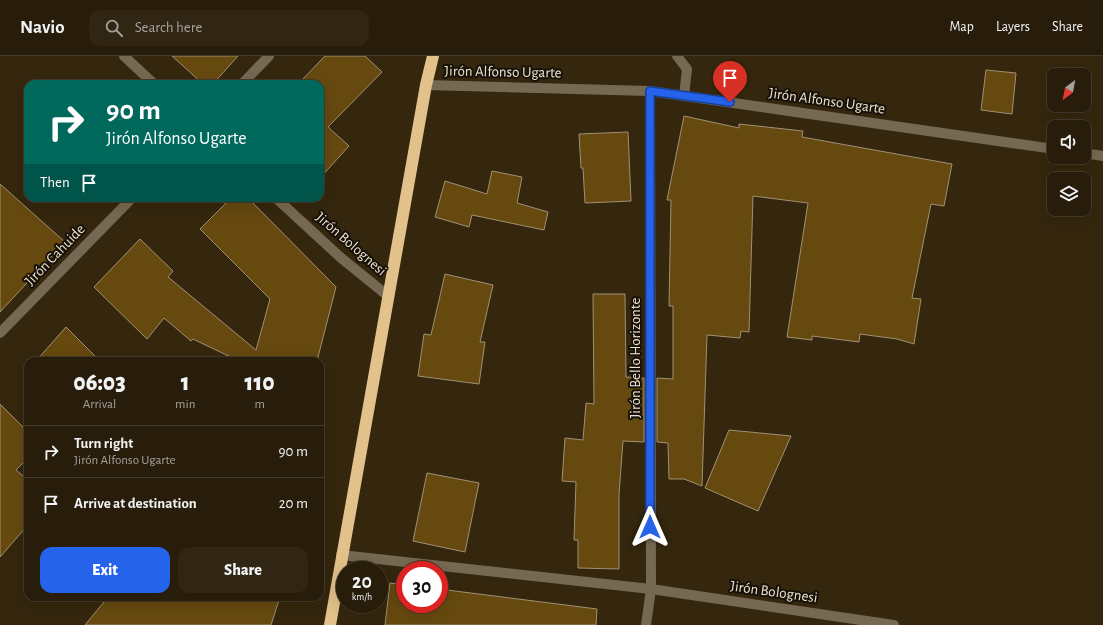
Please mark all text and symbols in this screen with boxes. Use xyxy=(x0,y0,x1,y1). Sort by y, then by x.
search box xyxy=(89,10,369,46)
icon: search xyxy=(103,17,125,39)
text: Navio xyxy=(20,18,65,37)
text: Search here xyxy=(135,20,203,35)
text: Map xyxy=(949,20,974,34)
text: Layers xyxy=(996,20,1030,34)
text: Share xyxy=(1052,20,1083,34)
pin xyxy=(713,61,747,102)
street label: Jirón Alfonso Ugarte xyxy=(444,63,562,81)
icon: arrive xyxy=(719,67,741,89)
north arrow xyxy=(1047,68,1091,112)
map controls xyxy=(1047,68,1091,216)
street label: Jirón Alfonso Ugarte xyxy=(768,85,886,117)
icon: right xyxy=(40,96,92,148)
text: 90 m xyxy=(106,97,161,125)
button: sound xyxy=(1047,120,1091,164)
text: Jirón Alfonso Ugarte xyxy=(106,130,247,148)
icon: arrive xyxy=(78,172,100,194)
button: layers xyxy=(1047,172,1091,216)
text: Then xyxy=(40,175,70,190)
street label: Jirón Bolognesi xyxy=(313,209,389,279)
street label: Jirón Cahuide xyxy=(22,221,88,289)
street label: Jirón Bello Horizonte xyxy=(628,298,643,418)
text: 06:03 xyxy=(73,371,126,395)
text: 1 xyxy=(181,371,190,395)
text: 110 xyxy=(245,371,275,395)
text: Arrival xyxy=(83,398,116,411)
text: min xyxy=(175,398,195,411)
text: m xyxy=(254,398,265,411)
text: Turn right xyxy=(74,436,133,451)
icon: right xyxy=(40,441,62,463)
text: 90 m xyxy=(279,444,308,459)
text: Jirón Alfonso Ugarte xyxy=(74,454,176,467)
icon: arrive xyxy=(40,493,62,515)
text: Arrive at destination xyxy=(74,496,197,511)
text: 20 m xyxy=(279,496,308,511)
position arrow xyxy=(629,506,671,548)
button: Exit xyxy=(40,547,170,593)
button: Share xyxy=(178,547,308,593)
speed limit sign: 30 xyxy=(396,561,448,613)
text: 20 xyxy=(352,572,372,592)
street label: Jirón Bolognesi xyxy=(729,578,819,606)
text: km/h xyxy=(352,592,372,602)

